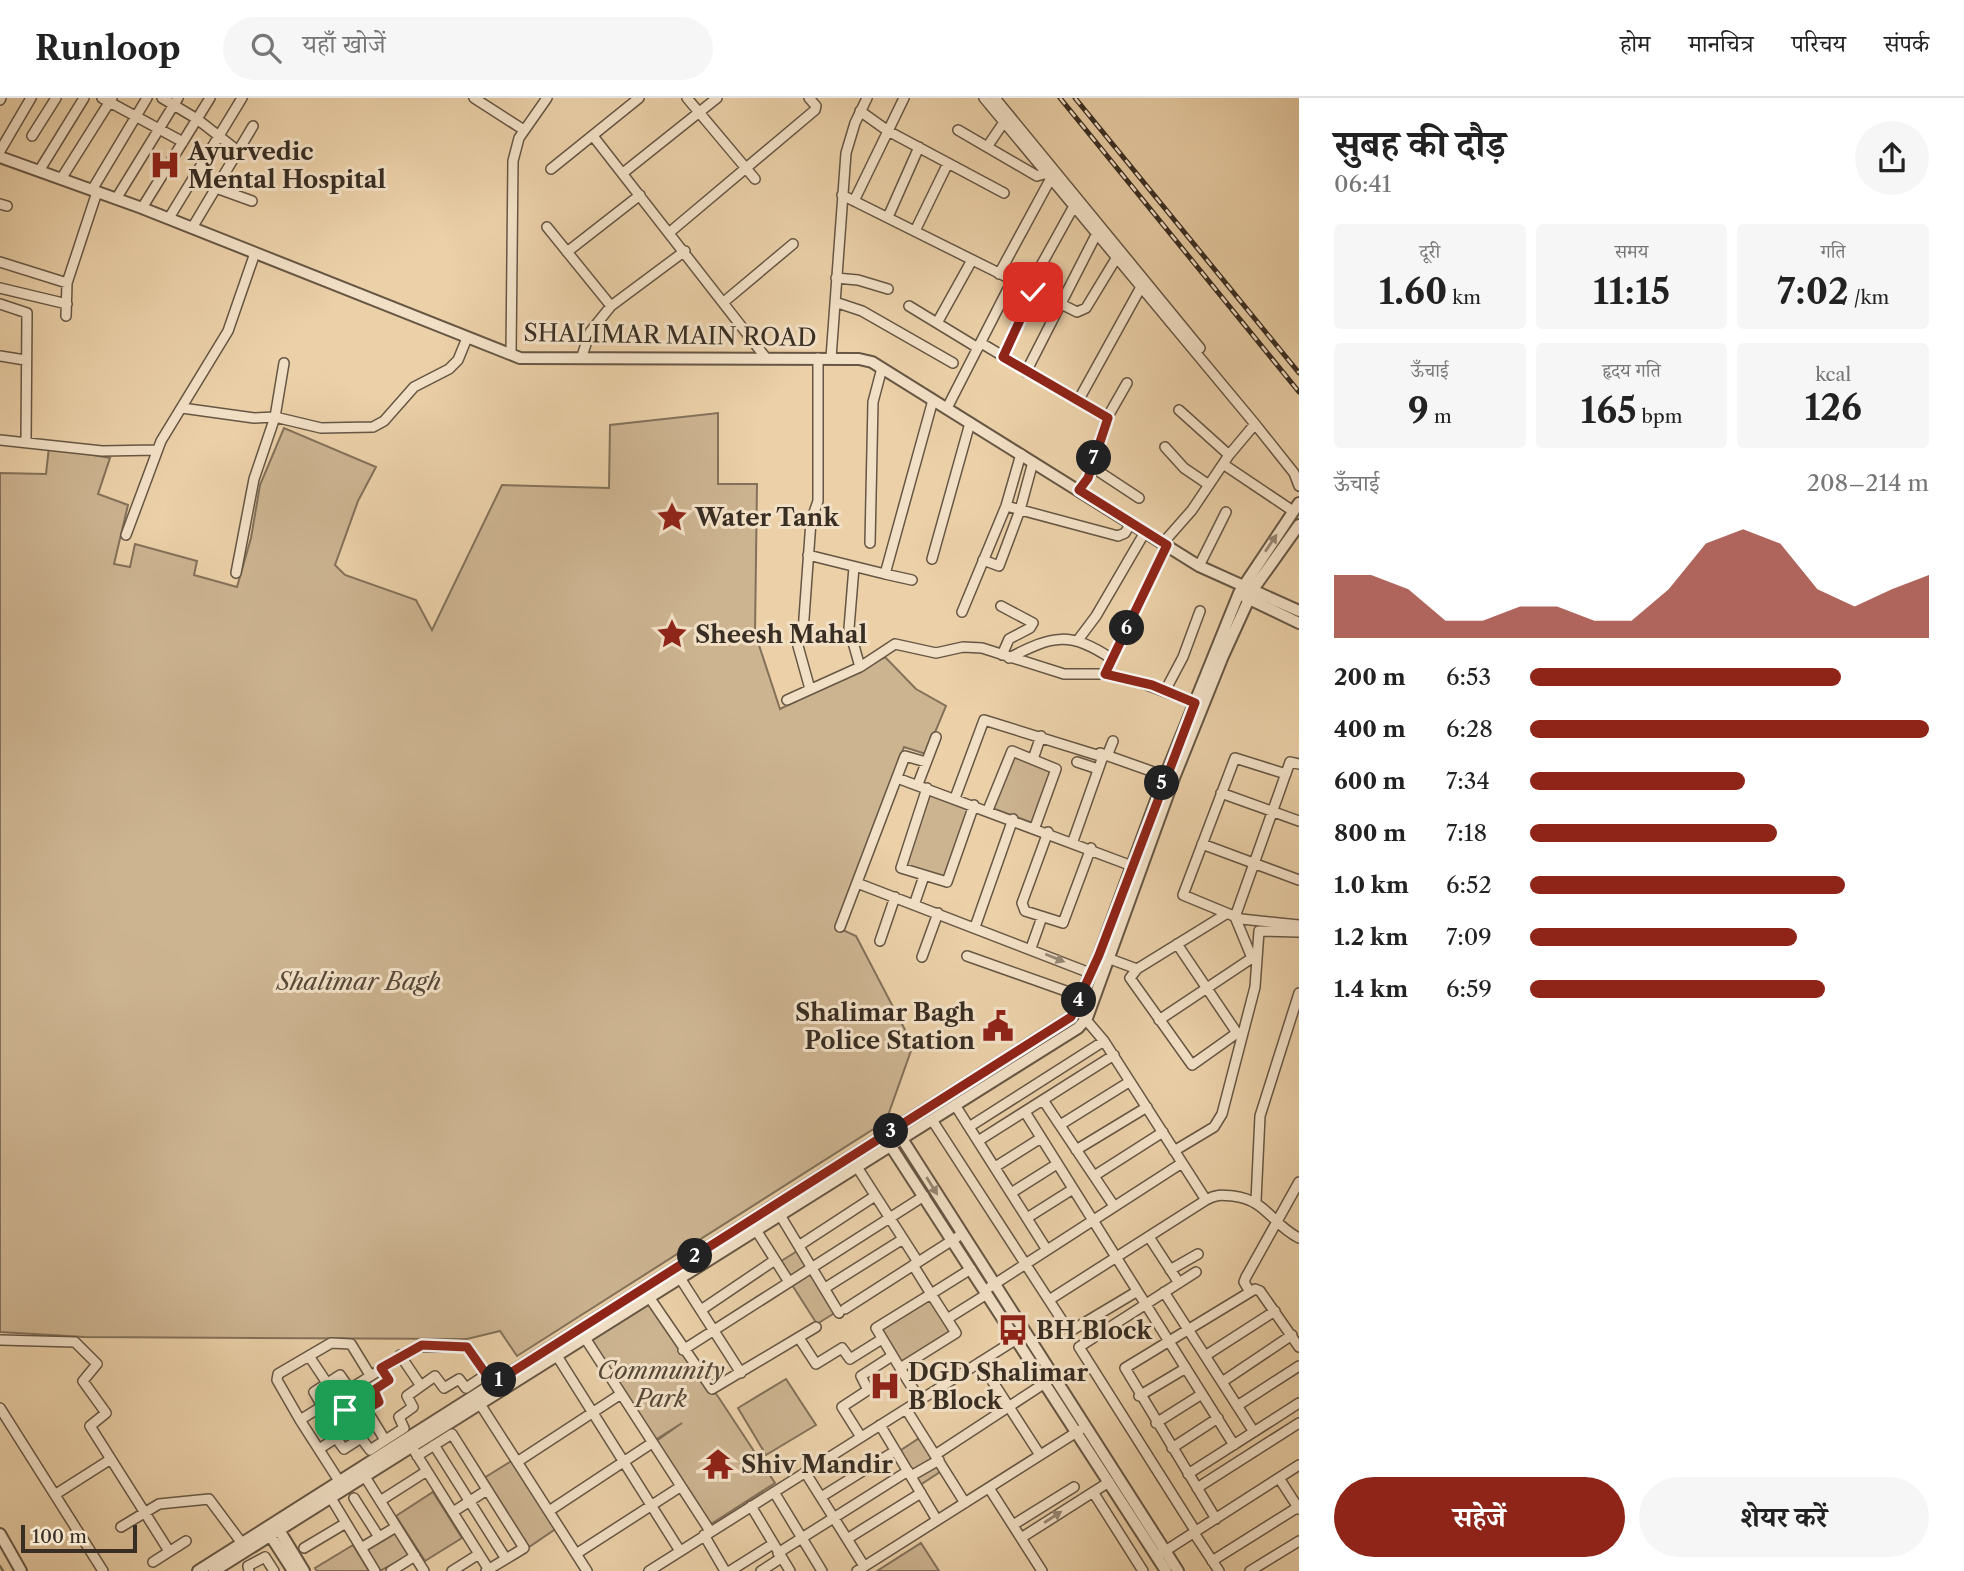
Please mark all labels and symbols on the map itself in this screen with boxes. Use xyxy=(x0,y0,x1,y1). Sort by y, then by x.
place label: Ayurvedic Mental Hospital xyxy=(187,137,386,194)
hospital icon: Ayurvedic Mental Hospital xyxy=(148,148,182,182)
pin xyxy=(1003,262,1063,322)
street label: SHALIMAR MAIN ROAD xyxy=(523,318,817,352)
pin: 7 xyxy=(1076,440,1112,476)
place icon: Water Tank xyxy=(655,500,689,534)
place label: Water Tank xyxy=(694,503,840,532)
one-way arrow xyxy=(1264,534,1277,553)
pin: 6 xyxy=(1110,610,1144,646)
place icon: Sheesh Mahal xyxy=(655,617,689,651)
place label: Sheesh Mahal xyxy=(695,620,867,649)
pin: 5 xyxy=(1144,766,1180,800)
one-way arrow xyxy=(1045,953,1066,964)
park label: Shalimar Bagh xyxy=(275,967,441,996)
pin: 4 xyxy=(1062,982,1096,1018)
place label: Shalimar Bagh Police Station xyxy=(795,998,976,1055)
public building icon: Shalimar Bagh Police Station xyxy=(981,1009,1015,1043)
pin: 3 xyxy=(874,1114,908,1148)
one-way arrow xyxy=(925,1177,938,1196)
pin: 2 xyxy=(678,1238,712,1274)
bus stop icon: BH Block xyxy=(996,1313,1030,1347)
place label: BH Block xyxy=(1036,1316,1153,1345)
park label: Community Park xyxy=(597,1356,725,1413)
place label: DGD Shalimar B Block xyxy=(908,1358,1089,1415)
pin: 1 xyxy=(482,1362,516,1398)
hospital icon: DGD Shalimar B Block xyxy=(868,1369,902,1403)
pin xyxy=(315,1380,375,1440)
temple icon: Shiv Mandir xyxy=(701,1447,735,1481)
place label: Shiv Mandir xyxy=(741,1450,893,1479)
one-way arrow xyxy=(1043,1511,1063,1524)
scale bar xyxy=(21,1522,136,1554)

